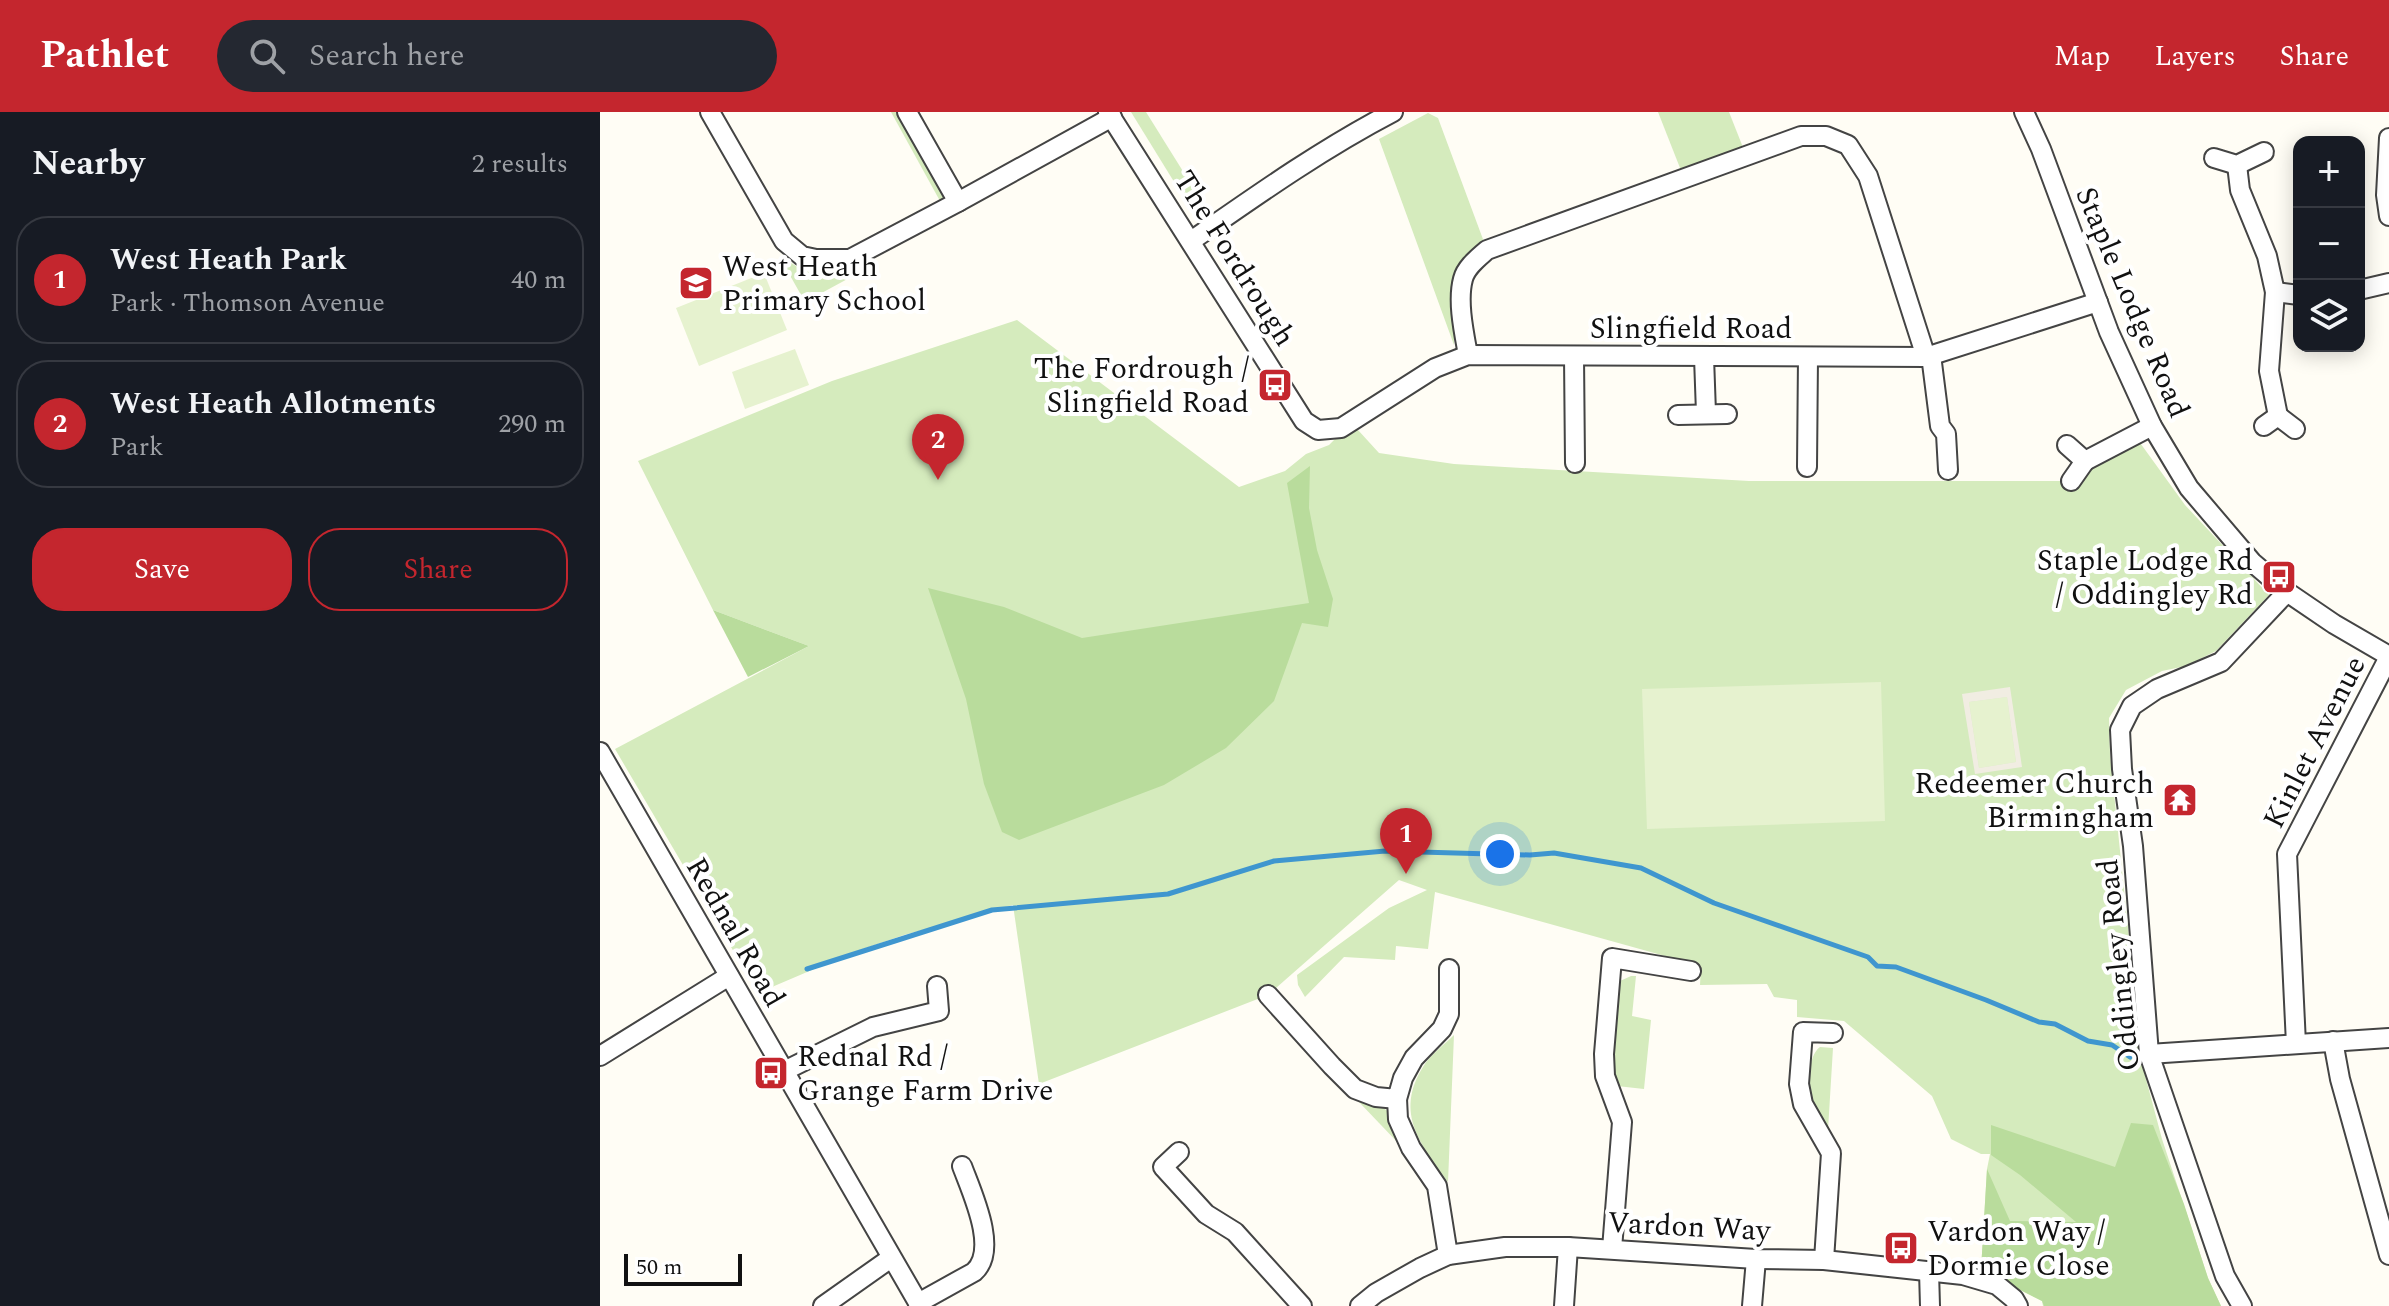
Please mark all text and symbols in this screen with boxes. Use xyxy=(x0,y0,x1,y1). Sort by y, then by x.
search box xyxy=(217,20,777,92)
text: Pathlet xyxy=(40,27,169,85)
text: Search here xyxy=(309,33,465,79)
icon: search xyxy=(245,34,289,78)
text: Map xyxy=(2054,35,2110,78)
text: Layers xyxy=(2154,35,2236,78)
text: Share xyxy=(2280,35,2349,78)
map controls xyxy=(2293,136,2365,352)
button: + xyxy=(2293,136,2365,208)
text: Nearby xyxy=(32,138,145,190)
text: 2 results xyxy=(472,144,568,184)
street label: The Fordrough xyxy=(1161,161,1307,356)
street label: Staple Lodge Road xyxy=(2063,180,2202,425)
button: − xyxy=(2293,208,2365,280)
text: West Heath Park xyxy=(110,237,347,283)
place label: West Heath Primary School xyxy=(722,244,926,324)
text: 1 xyxy=(53,260,67,300)
text: 40 m xyxy=(511,260,566,300)
school or university icon: West Heath Primary School xyxy=(677,264,715,302)
button: layers xyxy=(2293,280,2365,352)
text: Park · Thomson Avenue xyxy=(110,283,385,323)
street label: Slingfield Road xyxy=(1590,306,1792,352)
place label: The Fordrough / Slingfield Road xyxy=(1033,346,1249,426)
bus stop icon: The Fordrough / Slingfield Road xyxy=(1256,366,1294,404)
text: West Heath Allotments xyxy=(110,381,436,427)
text: 2 xyxy=(53,404,67,444)
text: 290 m xyxy=(498,404,566,444)
pin: 2 xyxy=(912,414,964,480)
text: Park xyxy=(110,427,164,467)
button: Save xyxy=(32,528,292,611)
button: Share xyxy=(308,528,568,611)
place label: Staple Lodge Rd / Oddingley Rd xyxy=(2037,538,2253,618)
bus stop icon: Staple Lodge Rd / Oddingley Rd xyxy=(2260,558,2298,596)
street label: Kinlet Avenue xyxy=(2252,648,2378,837)
place label: Redeemer Church Birmingham xyxy=(1914,761,2154,841)
temple icon: Redeemer Church Birmingham xyxy=(2161,781,2199,819)
pin: 1 xyxy=(1380,808,1432,874)
your location xyxy=(1480,834,1520,874)
street label: Rednal Road xyxy=(673,849,797,1016)
street label: Oddingley Road xyxy=(2085,856,2153,1073)
place label: Rednal Rd / Grange Farm Drive xyxy=(797,1034,1054,1114)
bus stop icon: Rednal Rd / Grange Farm Drive xyxy=(752,1054,790,1092)
street label: Vardon Way xyxy=(1606,1200,1773,1254)
place label: Vardon Way / Dormie Close xyxy=(1927,1209,2110,1289)
bus stop icon: Vardon Way / Dormie Close xyxy=(1882,1229,1920,1267)
scale bar xyxy=(624,1250,742,1286)
text: 50 m xyxy=(636,1251,682,1284)

